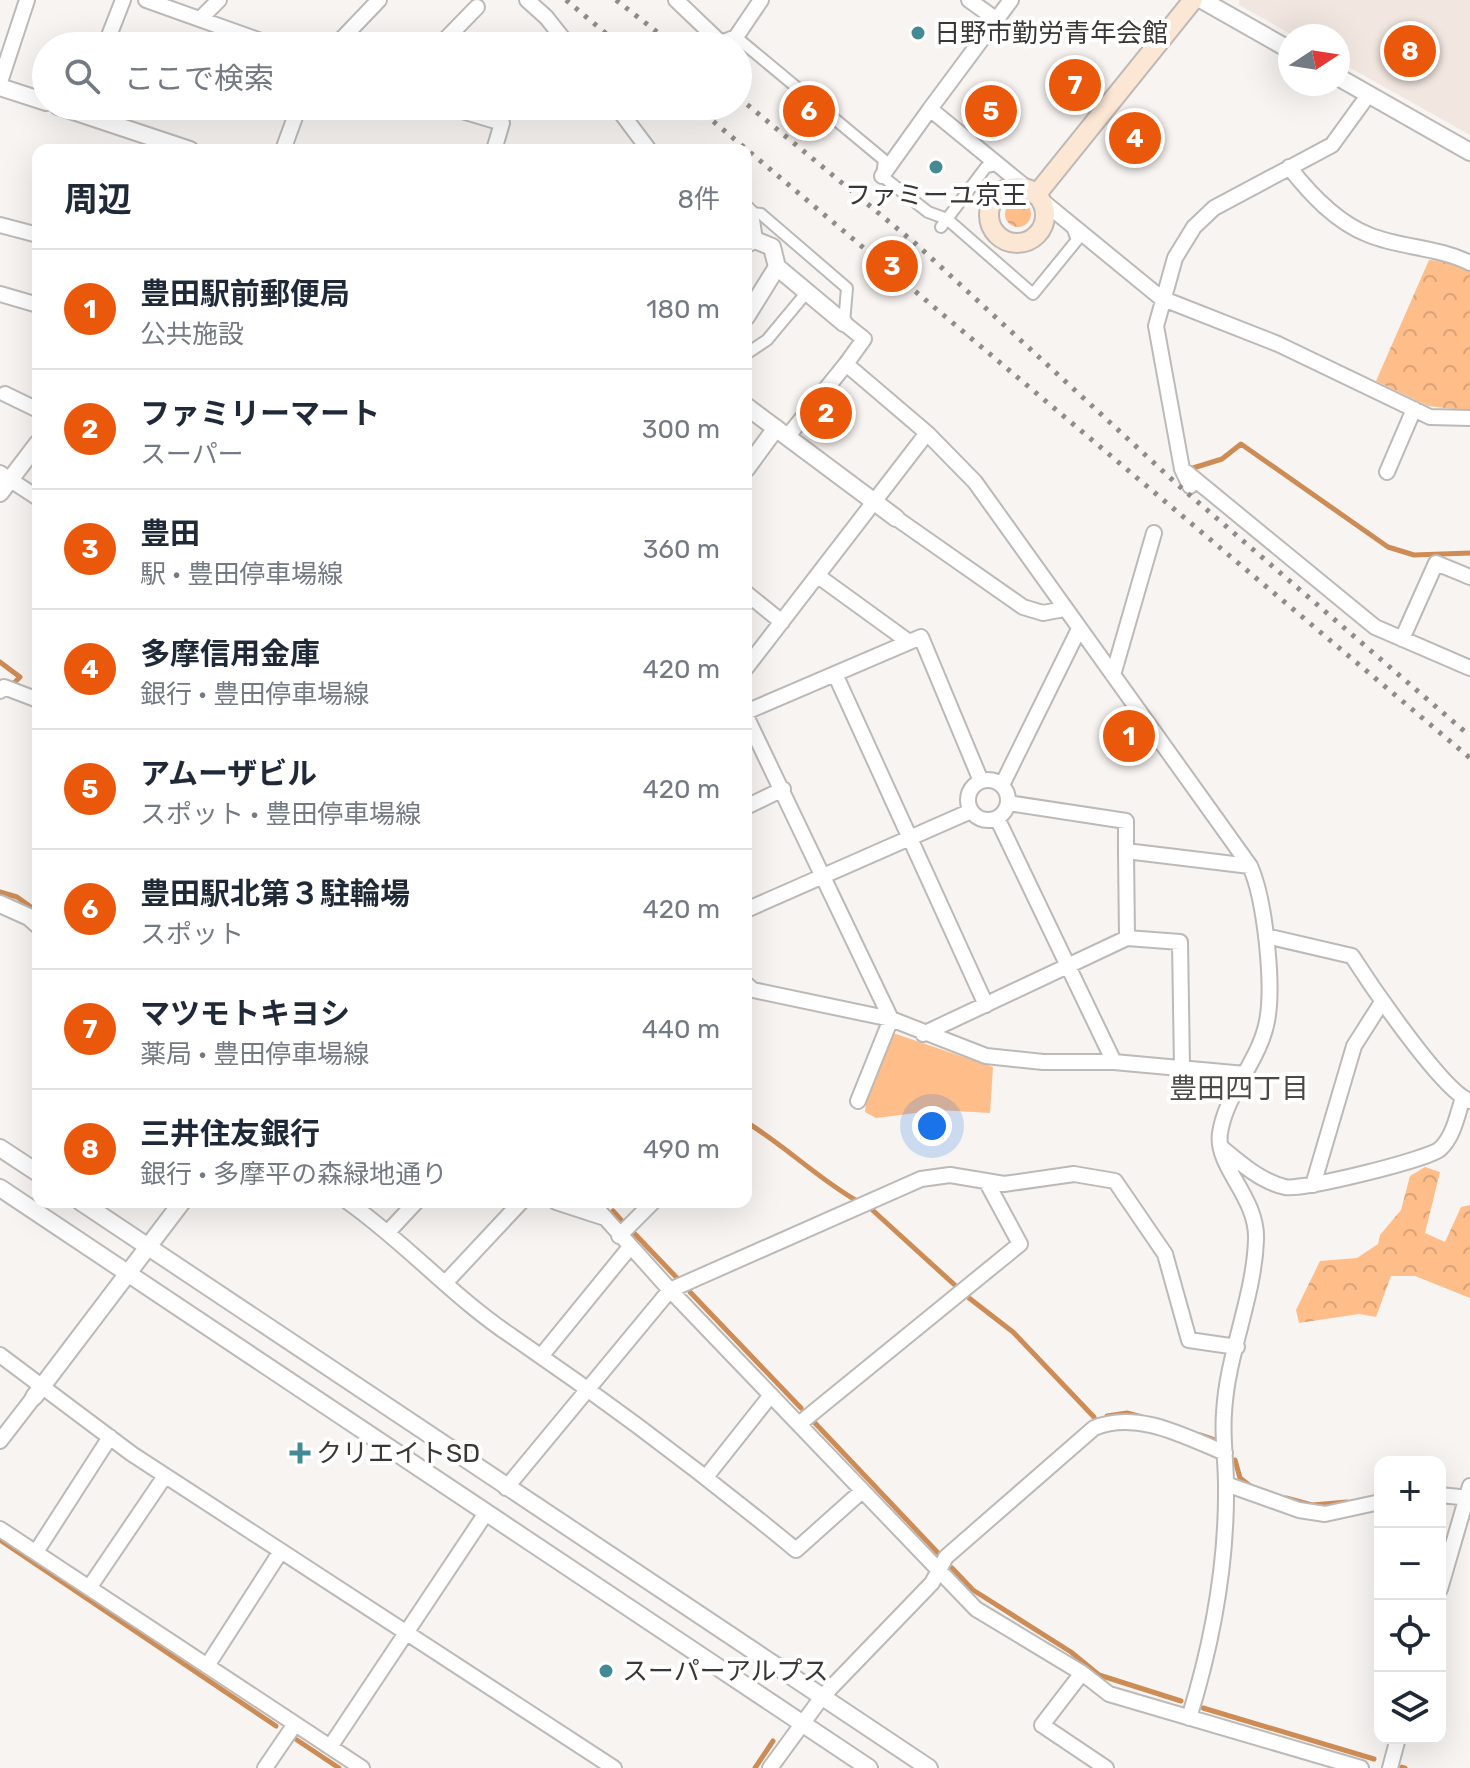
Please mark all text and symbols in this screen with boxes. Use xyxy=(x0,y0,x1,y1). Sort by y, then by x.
place label: 日野市勤労青年会館 xyxy=(934,18,1168,49)
pin: 8 xyxy=(1384,21,1436,81)
marker: 日野市勤労青年会館 xyxy=(909,24,927,42)
north arrow xyxy=(1278,24,1350,96)
search box xyxy=(32,32,752,120)
icon: search xyxy=(60,54,104,98)
pin: 7 xyxy=(1049,55,1101,115)
text: ここで検索 xyxy=(124,61,274,97)
pin: 6 xyxy=(783,81,835,141)
pin: 5 xyxy=(965,81,1017,141)
pin: 4 xyxy=(1109,108,1161,168)
marker: ファミーユ京王 xyxy=(927,158,945,176)
text: 周辺 xyxy=(64,179,132,220)
place label: ファミーユ京王 xyxy=(845,180,1027,211)
text: 8件 xyxy=(677,184,720,215)
pin: 3 xyxy=(866,236,918,296)
text: 豊田駅前郵便局 xyxy=(140,276,350,312)
text: 1 xyxy=(84,294,96,325)
text: 180 m xyxy=(646,294,720,325)
text: 公共施設 xyxy=(140,319,244,350)
pin: 2 xyxy=(800,383,852,443)
text: ファミリーマート xyxy=(140,396,380,432)
text: 2 xyxy=(82,414,98,445)
text: 300 m xyxy=(642,414,720,445)
text: スーパー xyxy=(140,439,244,470)
text: 豊田 xyxy=(140,516,200,552)
text: 3 xyxy=(81,534,99,565)
text: 360 m xyxy=(643,534,720,565)
text: 駅 · 豊田停車場線 xyxy=(140,559,343,590)
text: 多摩信用金庫 xyxy=(140,636,320,672)
text: 4 xyxy=(81,654,99,685)
text: 420 m xyxy=(643,654,720,685)
text: 銀行 · 豊田停車場線 xyxy=(140,679,369,710)
pin: 1 xyxy=(1103,706,1155,766)
text: アムーザビル xyxy=(140,756,317,792)
text: 5 xyxy=(82,774,98,805)
text: 420 m xyxy=(643,774,720,805)
text: スポット · 豊田停車場線 xyxy=(140,799,421,830)
text: 豊田駅北第３駐輪場 xyxy=(140,876,410,912)
text: 6 xyxy=(82,894,98,925)
text: 420 m xyxy=(643,894,720,925)
text: スポット xyxy=(140,919,244,950)
text: マツモトキヨシ xyxy=(140,996,350,1032)
text: 7 xyxy=(83,1014,97,1045)
text: 440 m xyxy=(642,1014,720,1045)
text: 薬局 · 豊田停車場線 xyxy=(140,1039,369,1070)
district label: 豊田四丁目 xyxy=(1169,1072,1309,1105)
your location xyxy=(912,1106,952,1146)
text: 三井住友銀行 xyxy=(140,1116,320,1152)
text: 8 xyxy=(81,1134,99,1165)
text: 490 m xyxy=(643,1134,720,1165)
text: 銀行 · 多摩平の森緑地通り xyxy=(140,1159,447,1190)
place label: クリエイトSD xyxy=(316,1438,480,1469)
marker: クリエイトSD xyxy=(291,1444,309,1462)
map controls xyxy=(1374,1456,1446,1744)
button: + xyxy=(1374,1456,1446,1528)
button: − xyxy=(1374,1528,1446,1600)
button: locate xyxy=(1374,1600,1446,1672)
place label: スーパーアルプス xyxy=(622,1656,828,1687)
marker: スーパーアルプス xyxy=(597,1662,615,1680)
button: layers xyxy=(1374,1672,1446,1744)

